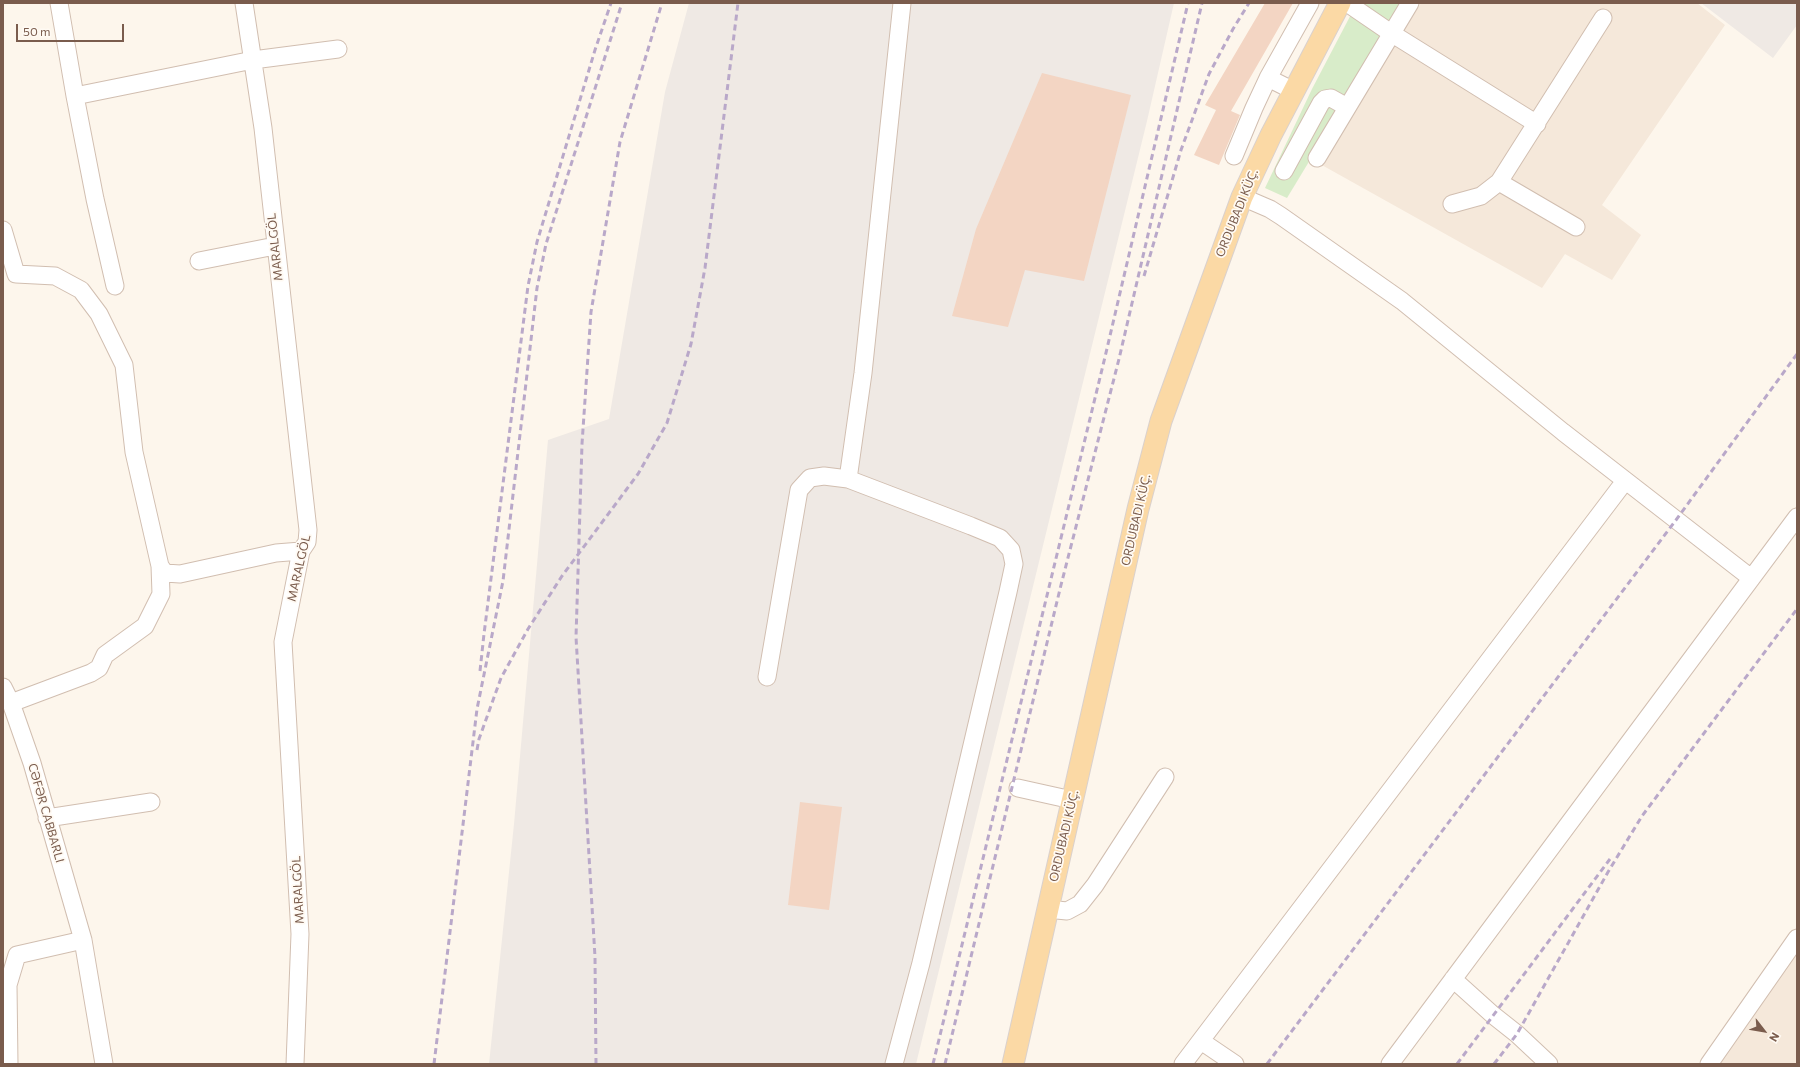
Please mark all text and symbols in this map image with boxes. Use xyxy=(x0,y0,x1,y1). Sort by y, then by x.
scale bar xyxy=(18,16,126,42)
text: 50 m xyxy=(23,24,51,38)
street label: ORDUBADI KÜÇ. xyxy=(1213,167,1261,259)
street label: MARALGÖL xyxy=(264,212,286,282)
street label: ORDUBADI KÜÇ. xyxy=(1118,473,1154,567)
street label: MARALGÖL xyxy=(284,533,314,603)
street label: CƏFƏR CABBARLI xyxy=(25,762,67,864)
street label: ORDUBADI KÜÇ. xyxy=(1046,789,1082,883)
street label: MARALGÖL xyxy=(289,856,307,924)
north arrow xyxy=(1744,1011,1784,1051)
text: N xyxy=(1767,1031,1782,1044)

